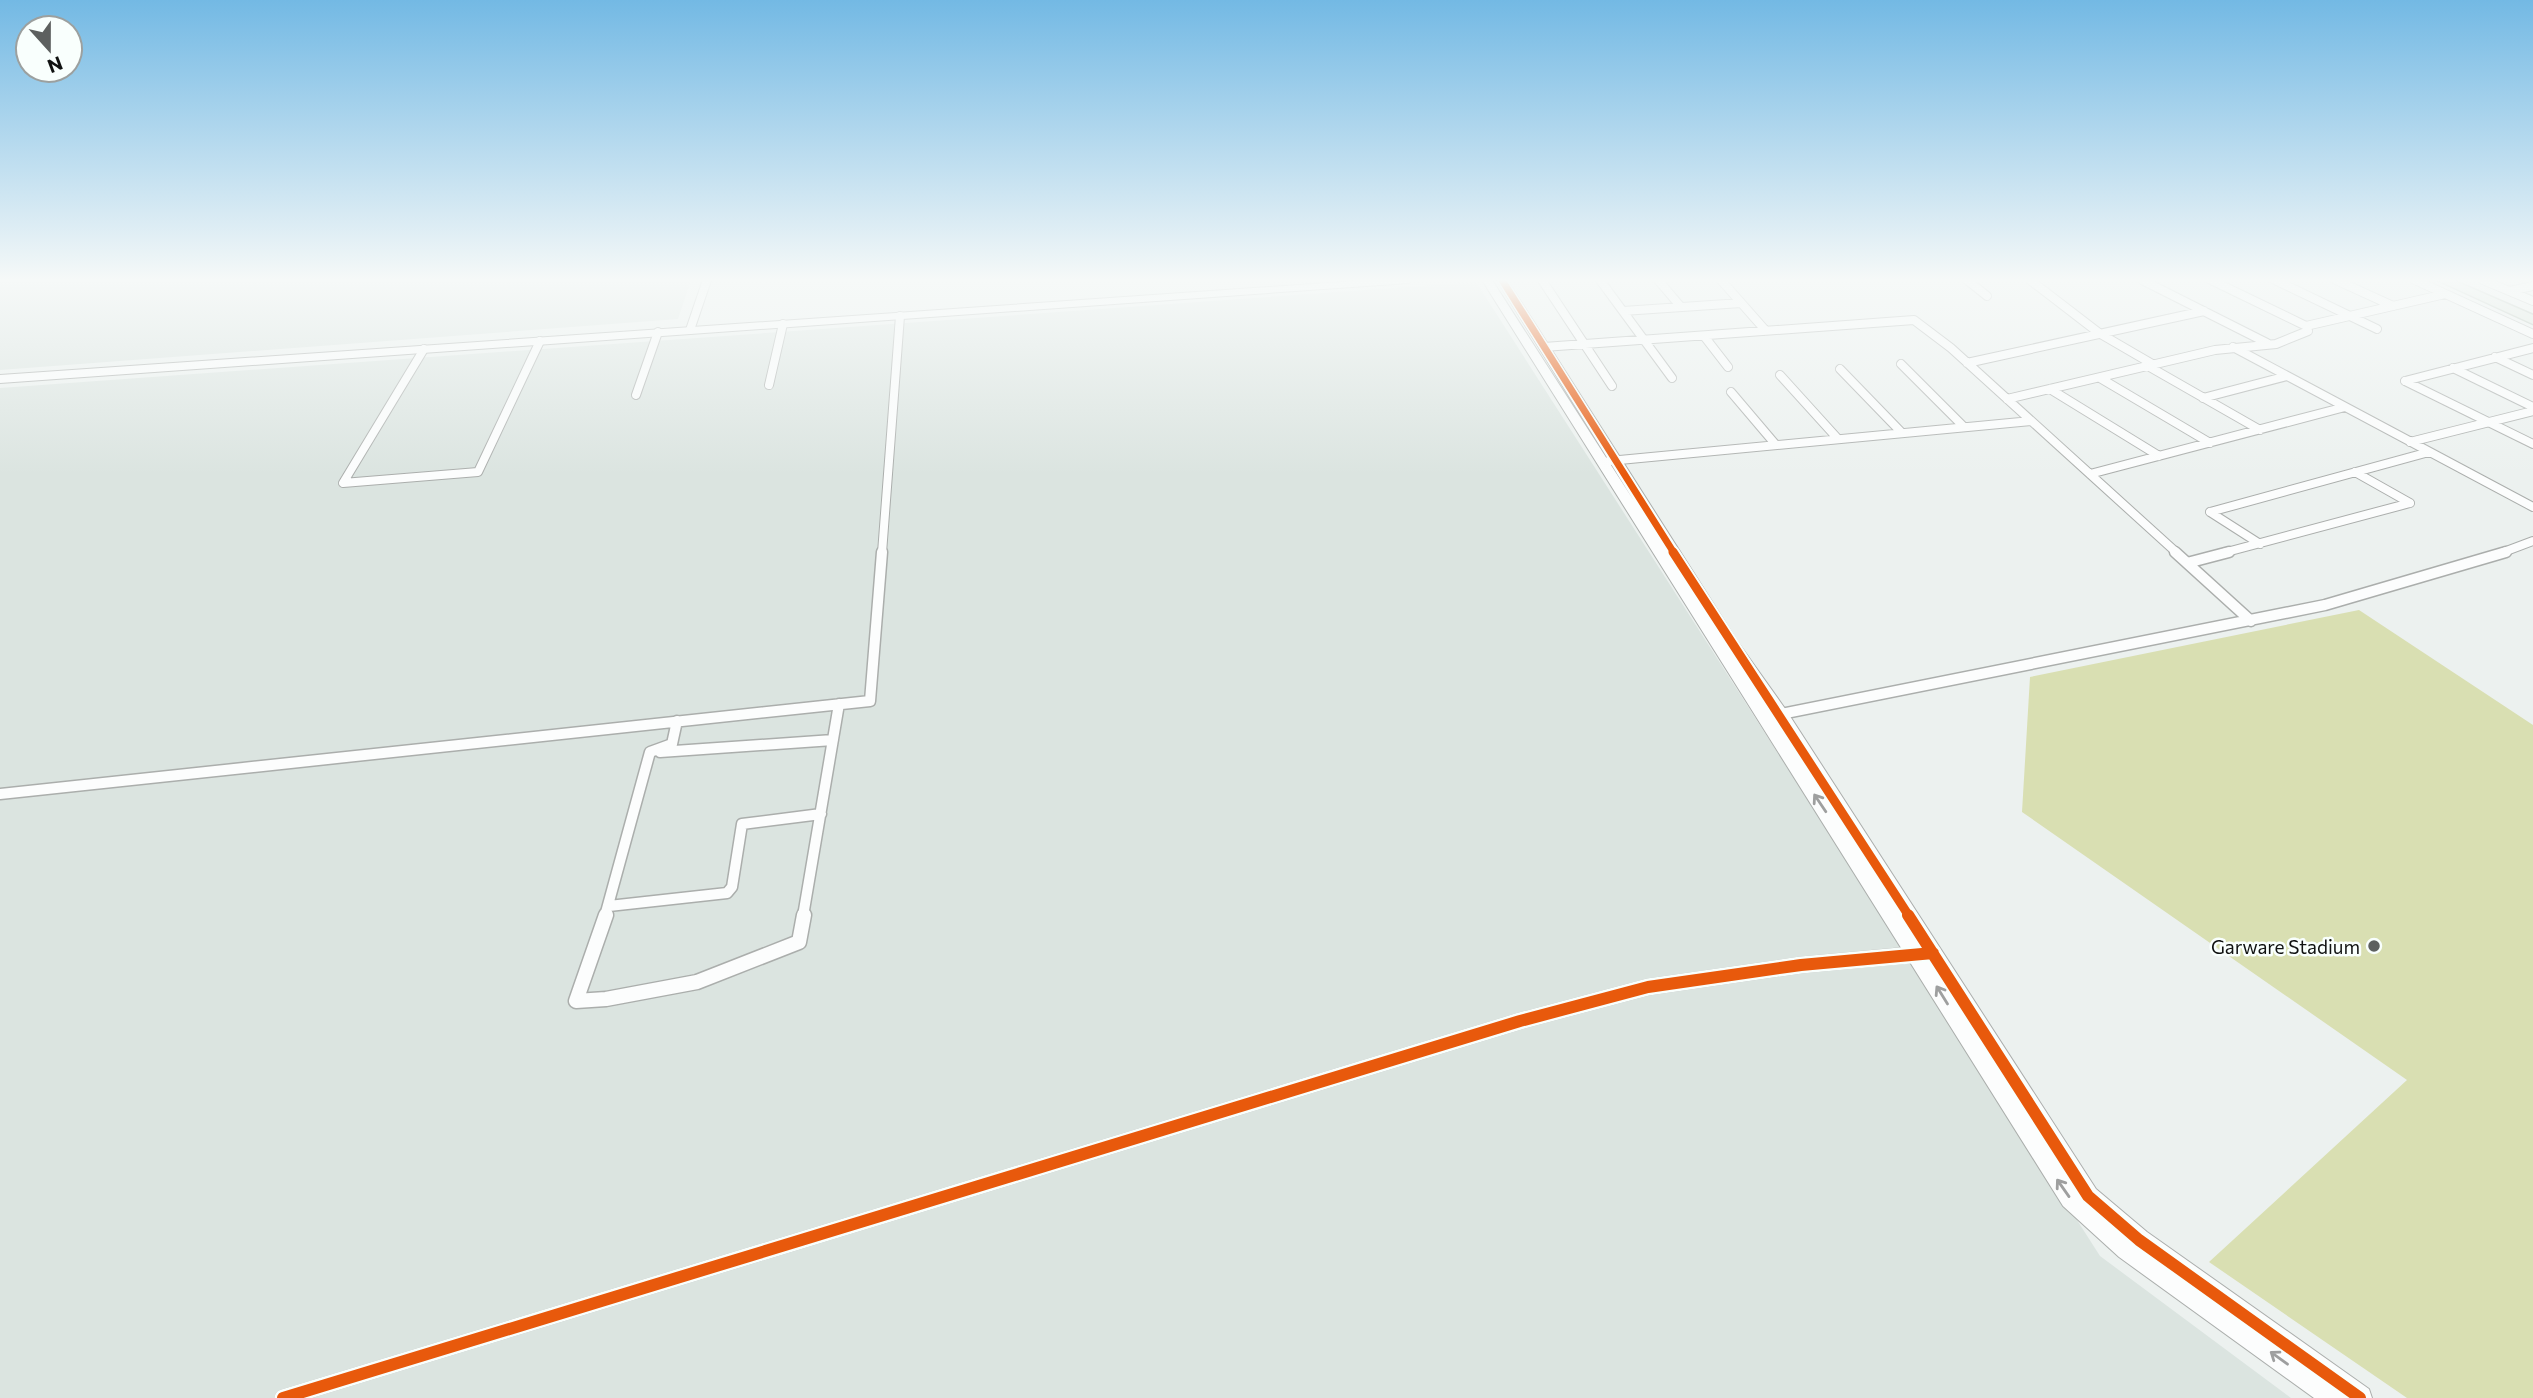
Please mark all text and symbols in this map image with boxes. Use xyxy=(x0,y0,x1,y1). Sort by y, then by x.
north arrow xyxy=(14,14,84,84)
text: N xyxy=(44,52,66,79)
one-way arrow xyxy=(1813,794,1827,813)
place label: Garware Stadium xyxy=(2211,935,2360,958)
marker: Garware Stadium xyxy=(2366,938,2382,954)
one-way arrow xyxy=(1934,986,1948,1006)
one-way arrow xyxy=(2056,1179,2070,1198)
one-way arrow xyxy=(2270,1351,2289,1365)

